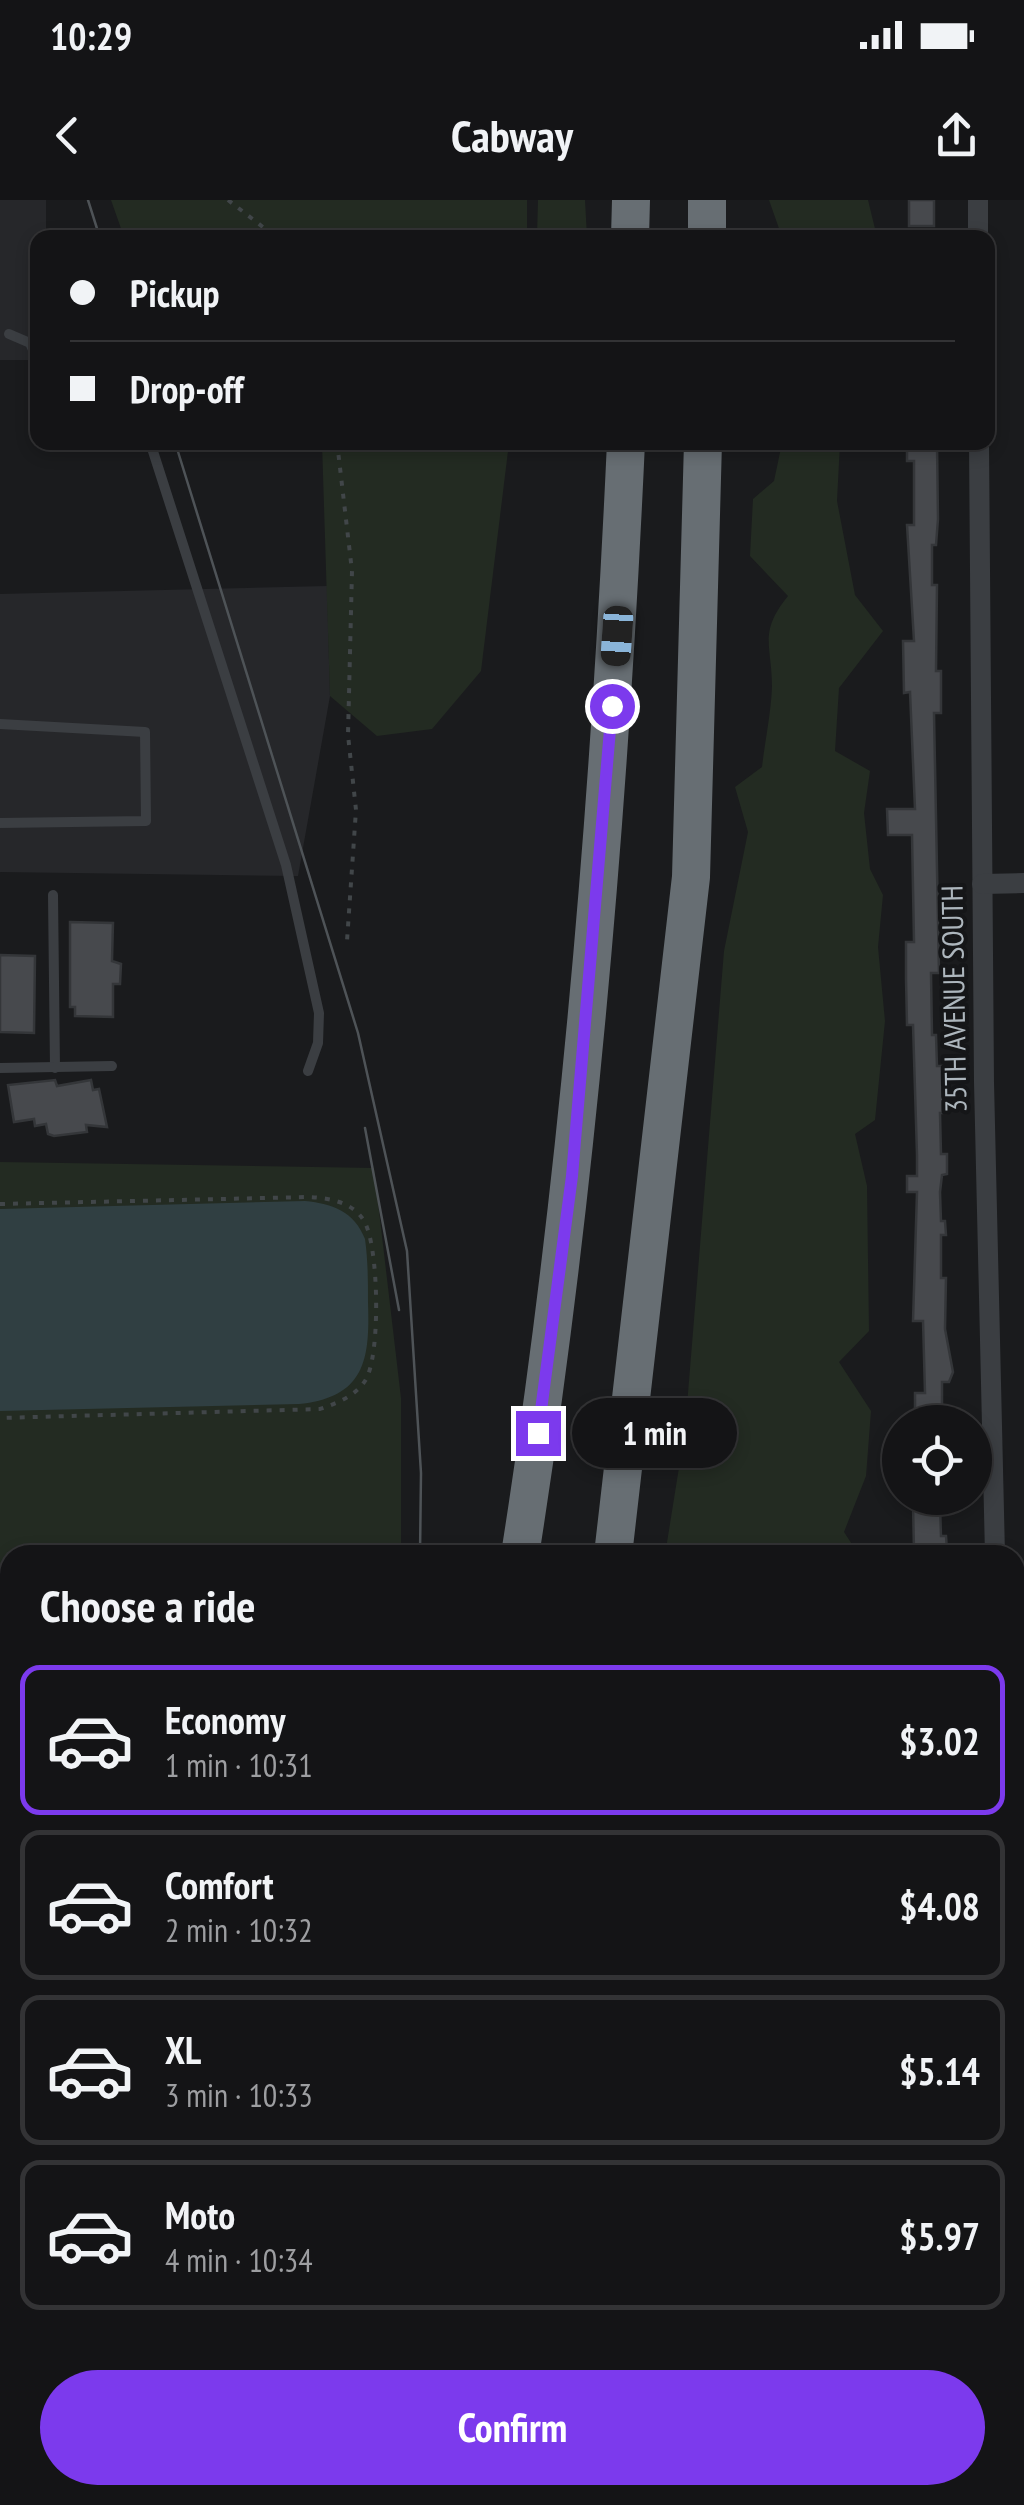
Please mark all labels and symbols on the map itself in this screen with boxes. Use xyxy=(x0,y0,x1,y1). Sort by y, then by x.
car xyxy=(600,605,634,667)
route start xyxy=(590,684,635,729)
street label: 35TH AVENUE SOUTH xyxy=(932,885,974,1113)
callout: 1 min xyxy=(573,1398,738,1468)
route end xyxy=(516,1411,561,1456)

